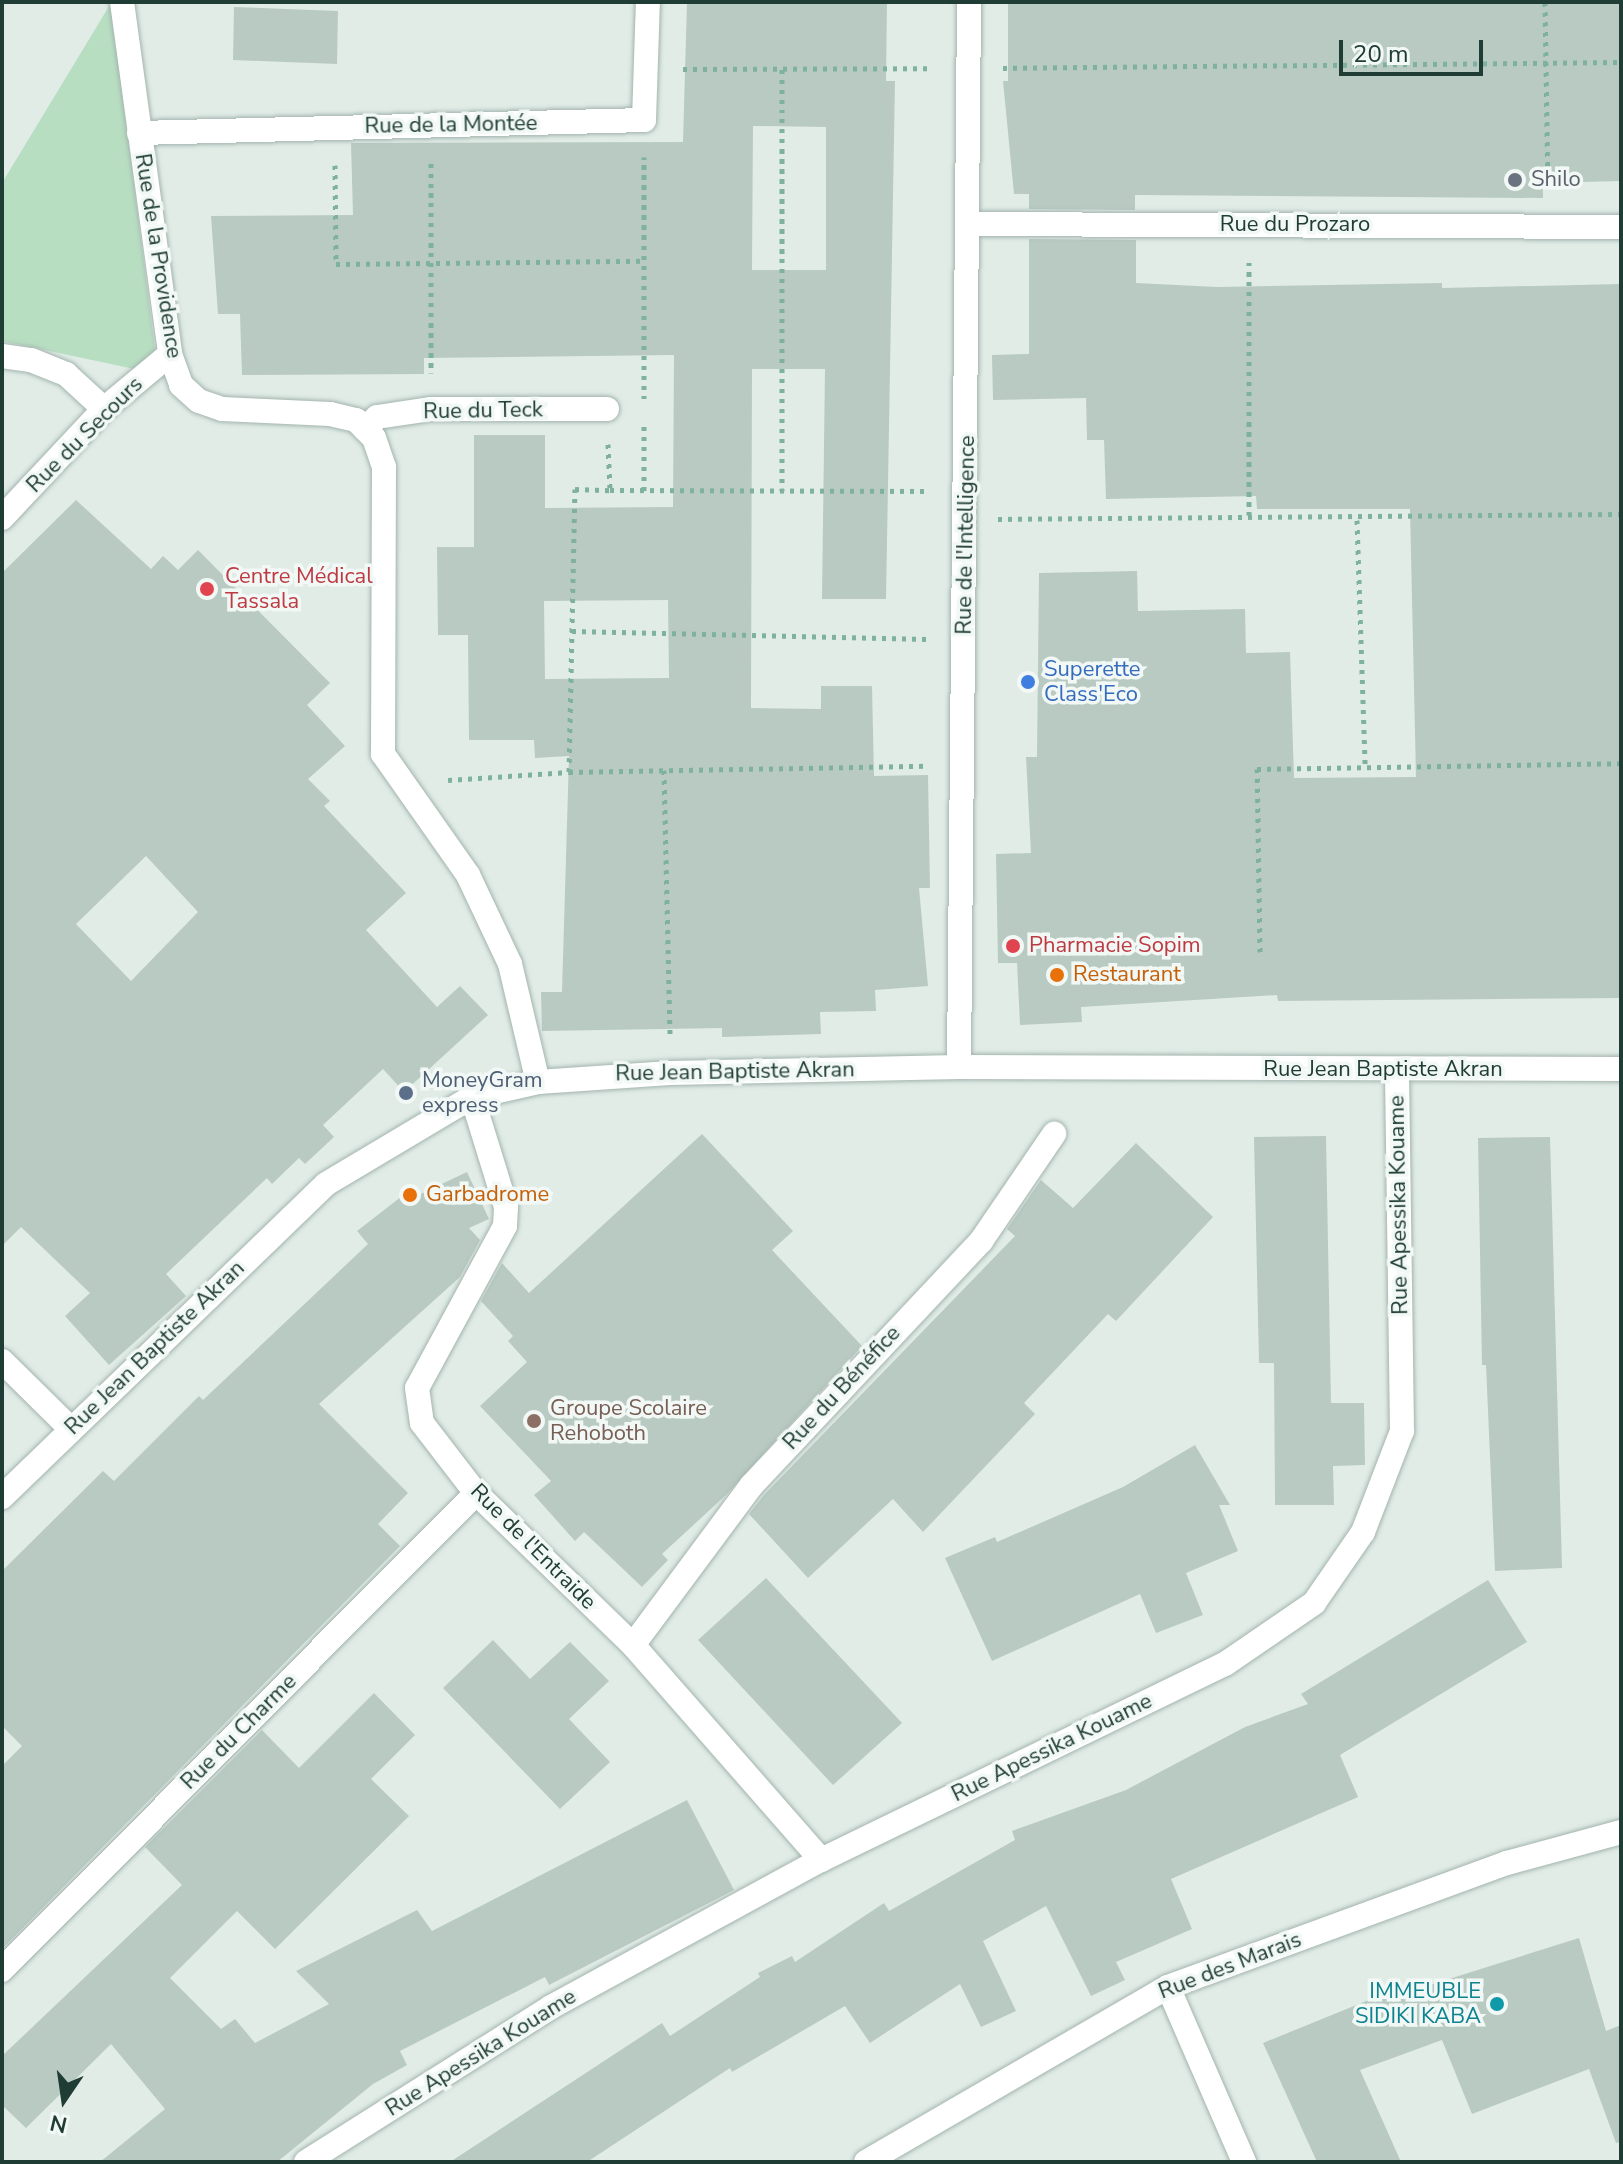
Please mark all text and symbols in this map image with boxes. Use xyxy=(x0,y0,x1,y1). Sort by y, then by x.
scale bar xyxy=(1343,24,1487,74)
text: 20 m xyxy=(1353,38,1409,70)
street label: Rue de la Montée xyxy=(364,110,538,140)
street label: Rue de la Providence xyxy=(129,152,187,360)
place label: Shilo xyxy=(1531,167,1581,193)
marker: Shilo xyxy=(1506,171,1524,189)
street label: Rue du Prozaro xyxy=(1220,212,1370,238)
street label: Rue du Secours xyxy=(21,371,149,499)
street label: Rue du Teck xyxy=(423,397,543,425)
street label: Rue de l'Intelligence xyxy=(951,435,981,635)
place label: Centre Médical Tassala xyxy=(225,563,373,614)
marker: Centre Médical Tassala xyxy=(196,578,218,600)
place label: Superette Class'Eco xyxy=(1044,656,1141,708)
marker: Superette Class'Eco xyxy=(1019,673,1037,691)
place label: Pharmacie Sopim xyxy=(1029,933,1201,959)
marker: Pharmacie Sopim xyxy=(1004,937,1022,955)
place label: Restaurant xyxy=(1073,962,1181,988)
marker: Restaurant xyxy=(1048,966,1066,984)
street label: Rue Jean Baptiste Akran xyxy=(615,1057,855,1087)
street label: Rue Jean Baptiste Akran xyxy=(1263,1057,1503,1083)
place label: MoneyGram express xyxy=(422,1067,543,1118)
marker: MoneyGram express xyxy=(397,1084,415,1102)
street label: Rue Apessika Kouame xyxy=(1384,1095,1414,1315)
place label: Garbadrome xyxy=(426,1182,549,1208)
marker: Garbadrome xyxy=(401,1186,419,1204)
street label: Rue Jean Baptiste Akran xyxy=(60,1255,250,1441)
street label: Rue du Bénéfice xyxy=(778,1320,906,1456)
place label: Groupe Scolaire Rehoboth xyxy=(550,1395,707,1446)
marker: Groupe Scolaire Rehoboth xyxy=(525,1412,543,1430)
street label: Rue de l'Entraide xyxy=(465,1479,601,1615)
street label: Rue du Charme xyxy=(176,1669,302,1795)
street label: Rue Apessika Kouame xyxy=(947,1688,1157,1808)
street label: Rue des Marais xyxy=(1155,1927,1305,2005)
place label: IMMEUBLE SIDIKI KABA xyxy=(1355,1978,1481,2030)
street label: Rue Apessika Kouame xyxy=(381,1984,581,2122)
marker: IMMEUBLE SIDIKI KABA xyxy=(1488,1995,1506,2013)
north arrow xyxy=(24,2060,104,2140)
text: N xyxy=(47,2107,70,2140)

